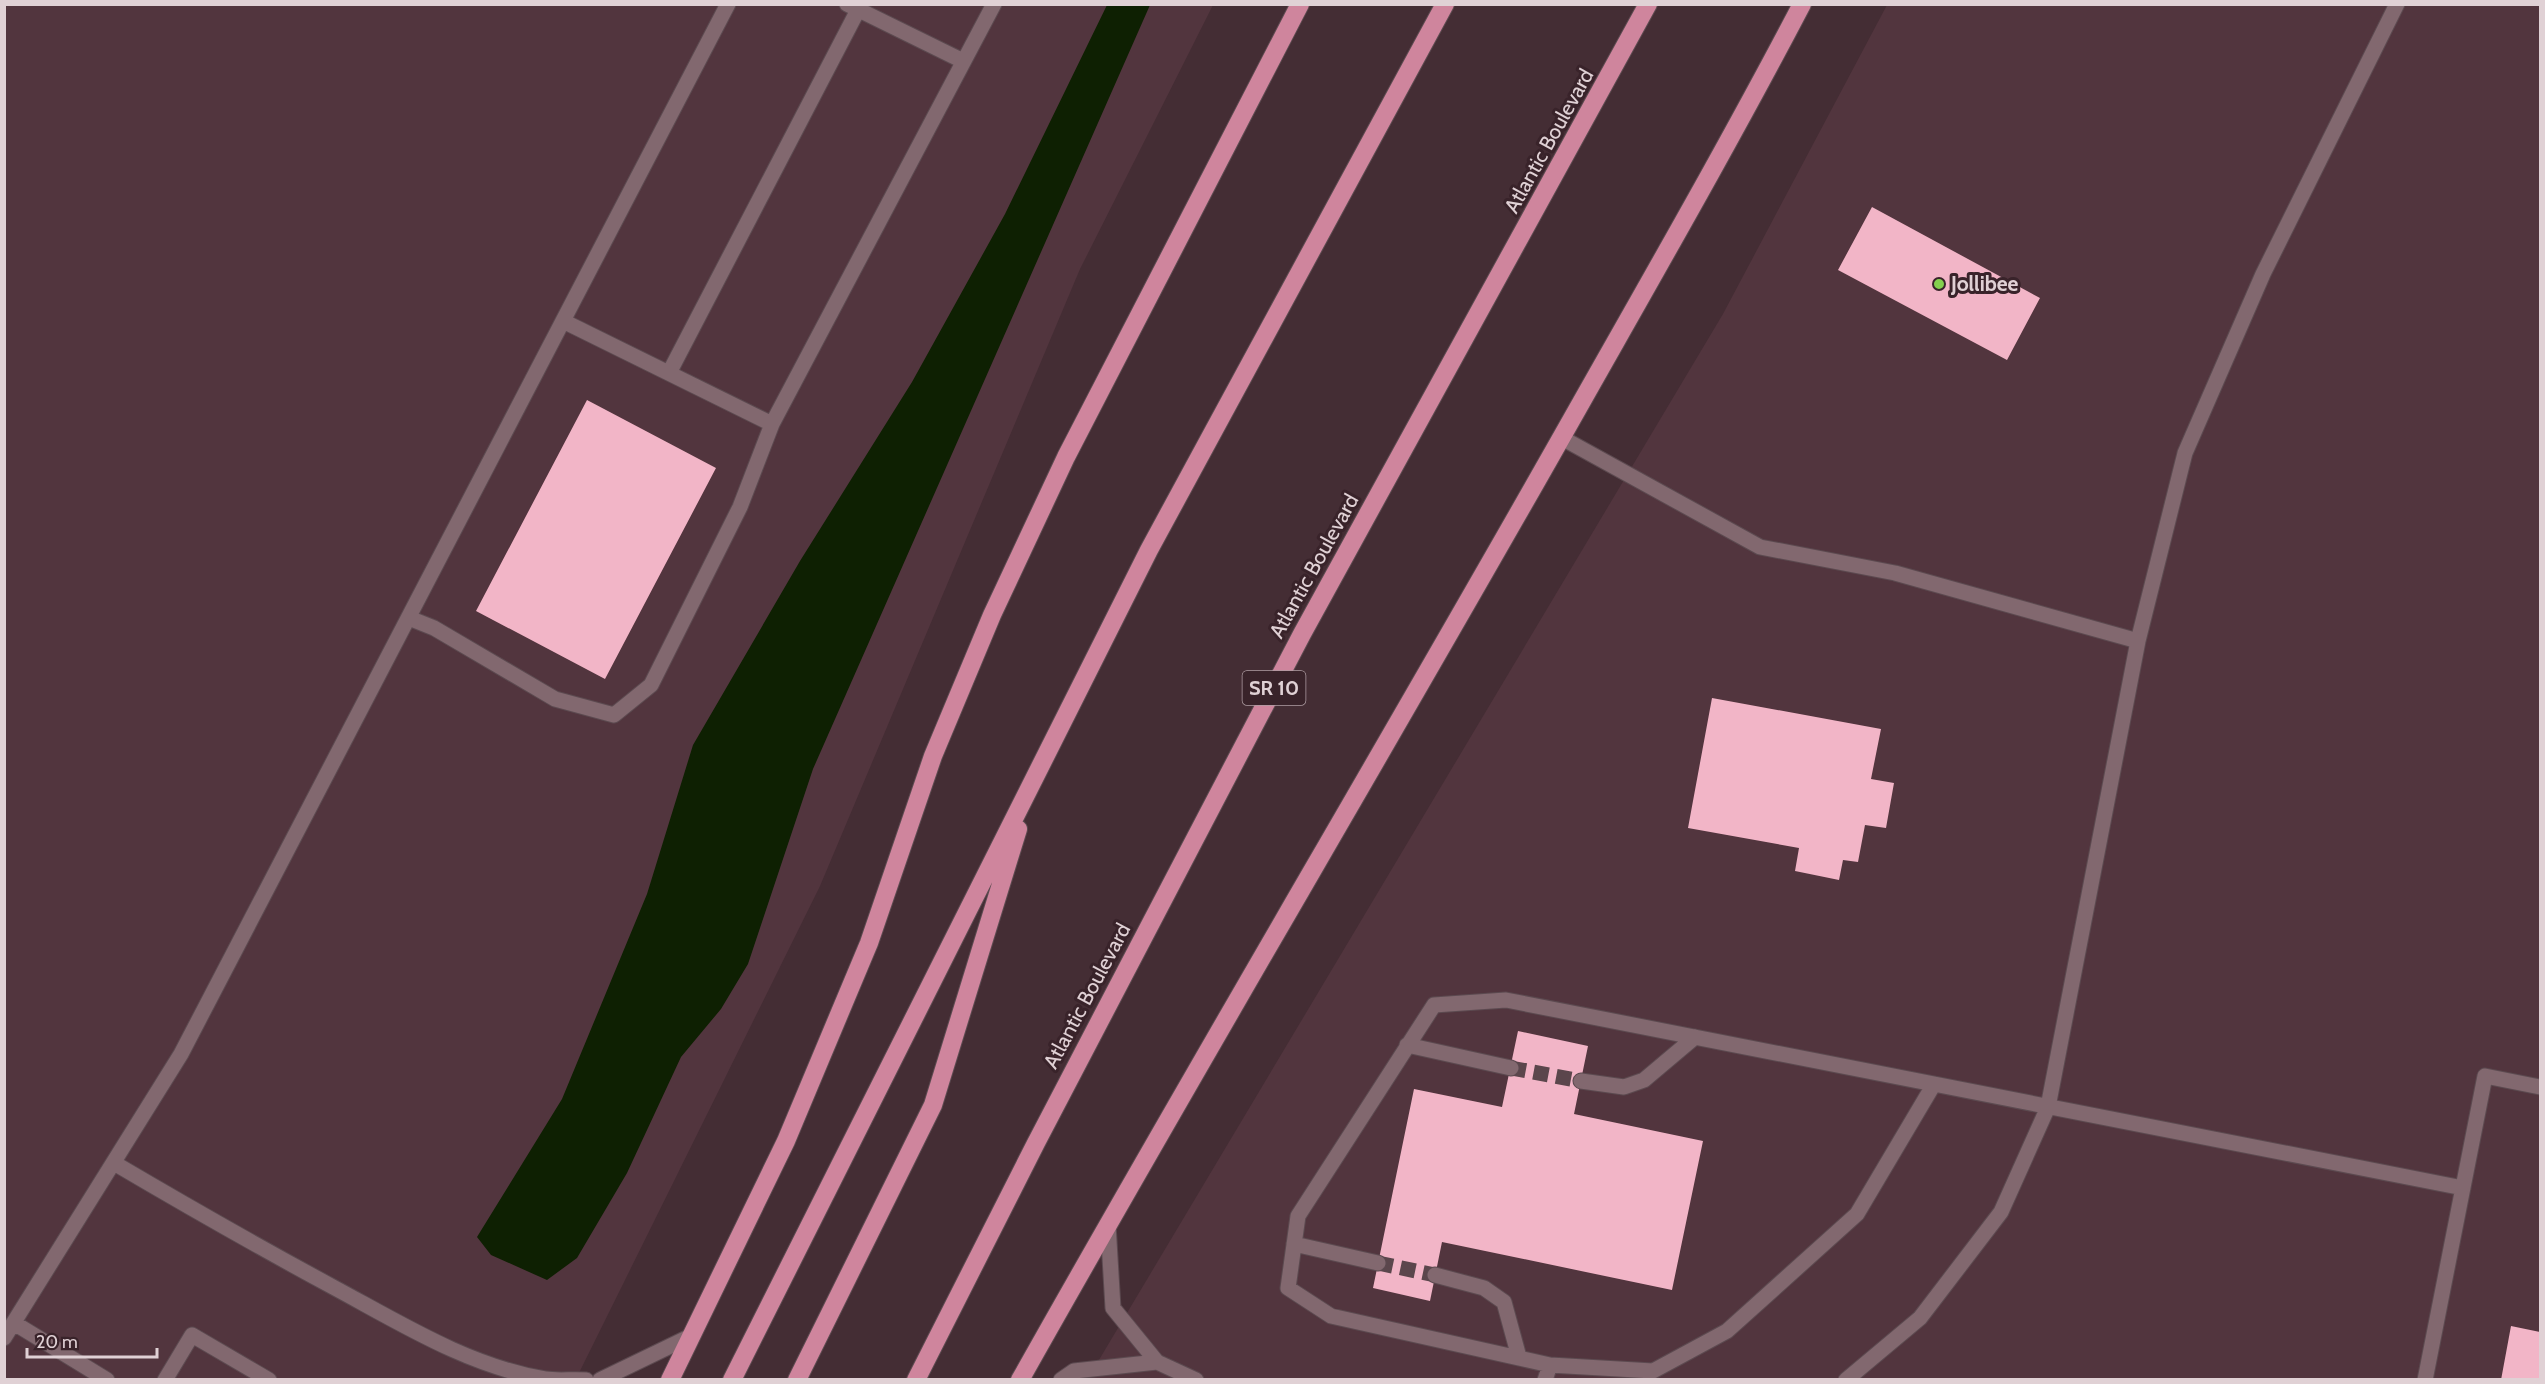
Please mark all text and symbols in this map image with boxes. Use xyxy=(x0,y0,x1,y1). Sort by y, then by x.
street label: Atlantic Boulevard xyxy=(1499,64,1598,217)
place label: Jollibee xyxy=(1950,271,2018,296)
marker: Jollibee xyxy=(1932,277,1946,291)
street label: Atlantic Boulevard xyxy=(1264,489,1363,642)
road number: SR 10 xyxy=(1242,671,1306,705)
street label: Atlantic Boulevard xyxy=(1038,919,1135,1073)
scale bar xyxy=(27,1321,158,1359)
text: 20 m xyxy=(36,1331,78,1353)

